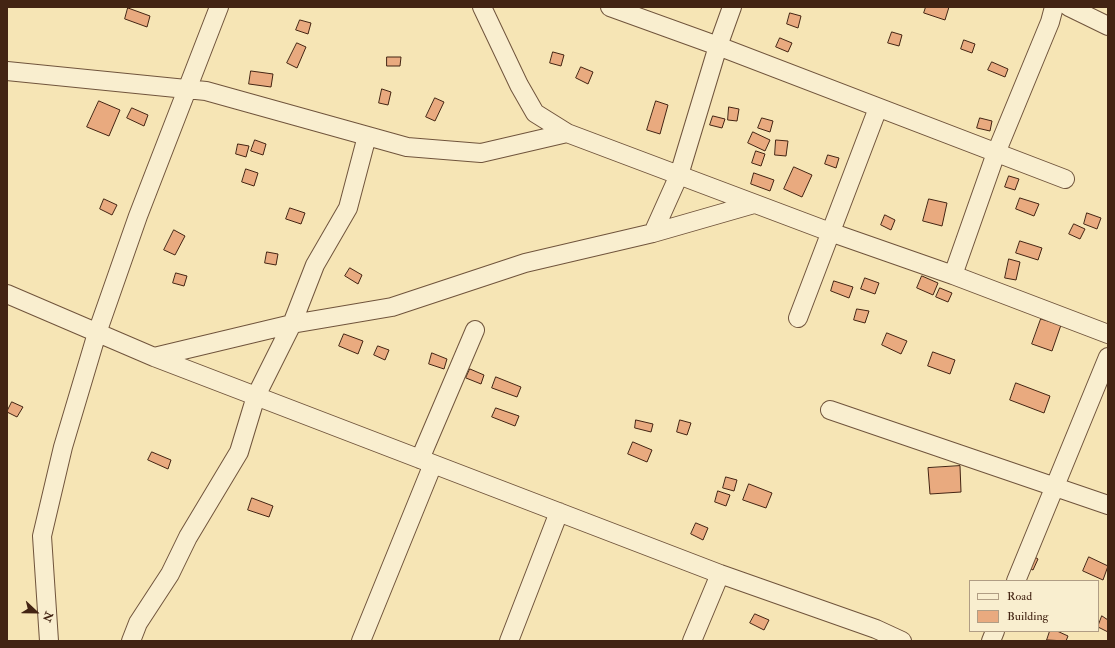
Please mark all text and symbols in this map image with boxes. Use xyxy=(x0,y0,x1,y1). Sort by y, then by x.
legend xyxy=(969,580,1099,632)
text: Road xyxy=(1007,589,1032,604)
north arrow xyxy=(16,592,56,632)
text: Building xyxy=(1007,609,1048,624)
text: N xyxy=(40,610,55,624)

